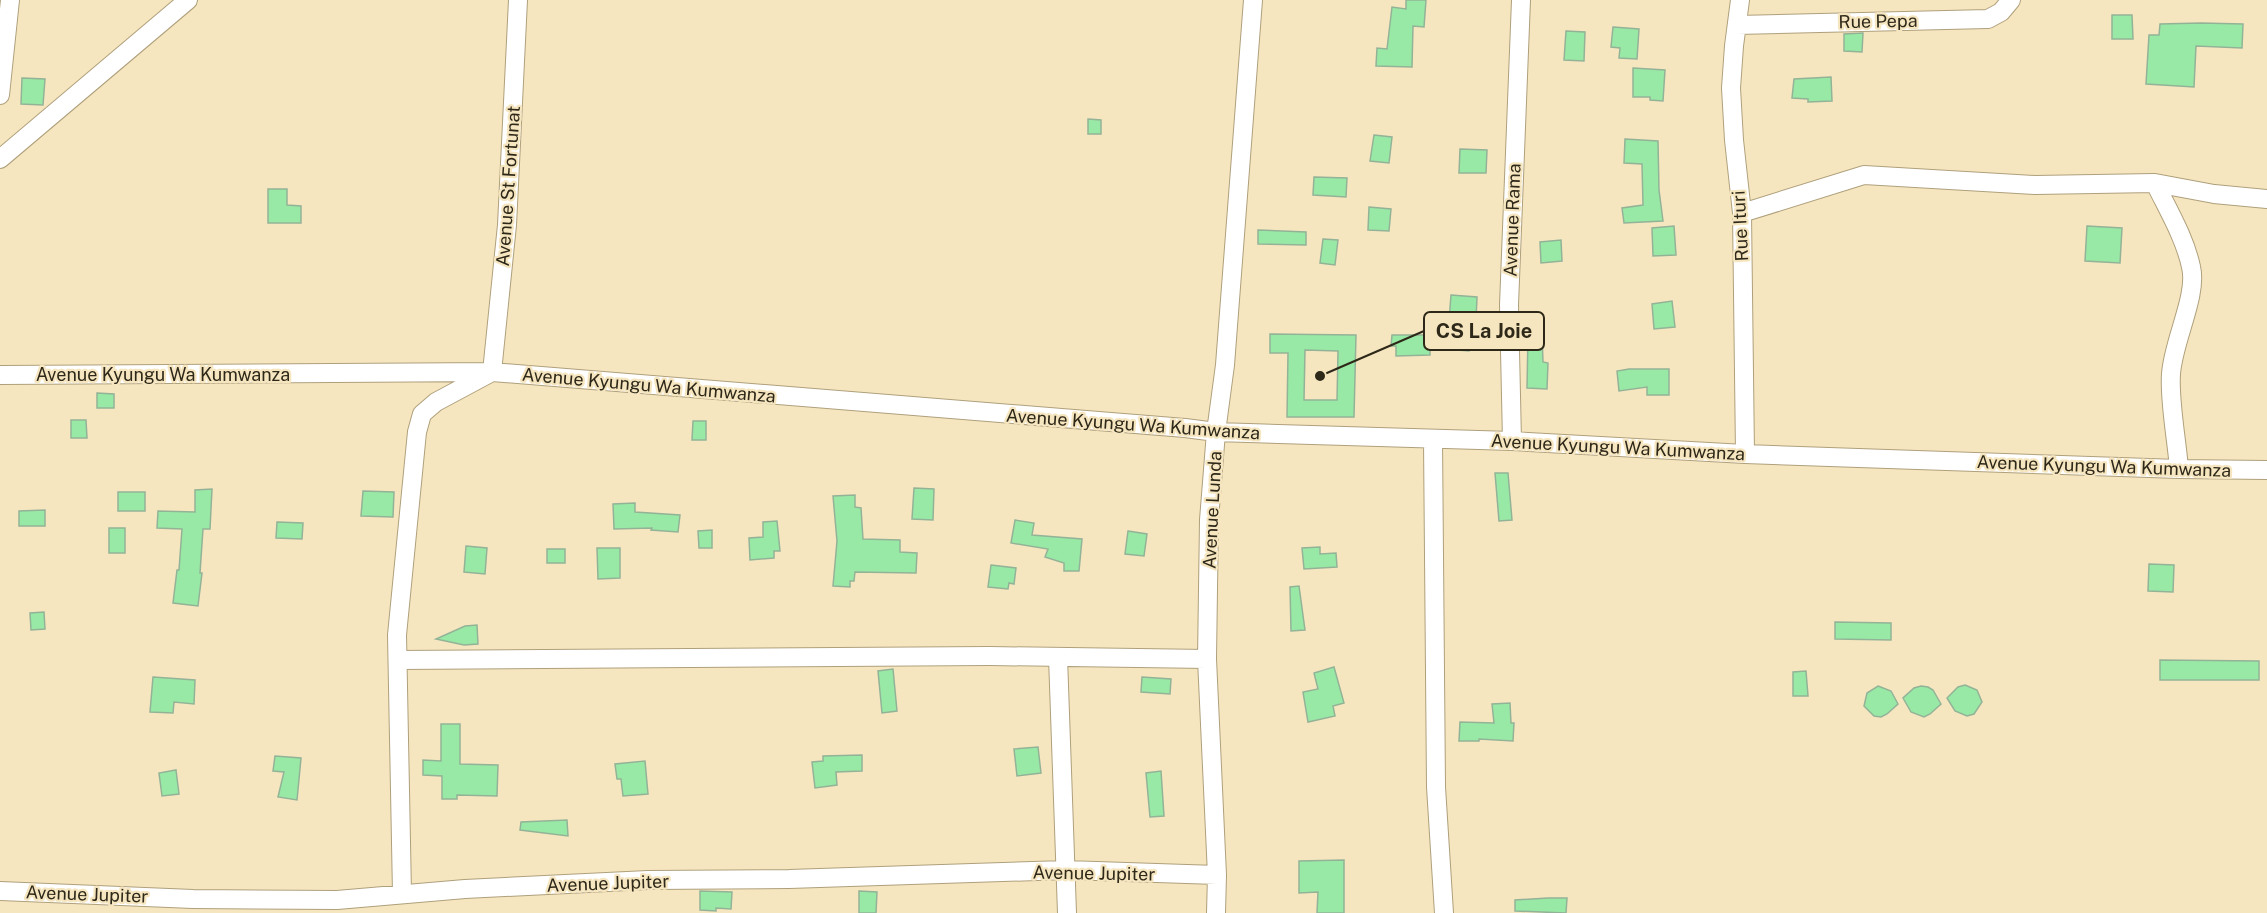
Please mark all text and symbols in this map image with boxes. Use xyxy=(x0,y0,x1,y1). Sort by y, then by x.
street label: Rue Pepa xyxy=(1838,10,1918,32)
street label: Avenue St Fortunat xyxy=(492,105,524,267)
street label: Avenue Rama xyxy=(1500,163,1524,277)
street label: Rue Ituri xyxy=(1728,190,1752,262)
callout: CS La Joie xyxy=(1424,312,1544,350)
text: CS La Joie xyxy=(1436,319,1532,343)
street label: Avenue Kyungu Wa Kumwanza xyxy=(521,363,777,407)
street label: Avenue Kyungu Wa Kumwanza xyxy=(36,364,290,385)
street label: Avenue Kyungu Wa Kumwanza xyxy=(1005,405,1261,443)
street label: Avenue Kyungu Wa Kumwanza xyxy=(1490,430,1746,464)
street label: Avenue Lunda xyxy=(1198,450,1226,570)
street label: Avenue Kyungu Wa Kumwanza xyxy=(1976,451,2232,481)
street label: Avenue Jupiter xyxy=(1032,861,1156,885)
street label: Avenue Jupiter xyxy=(546,870,670,896)
street label: Avenue Jupiter xyxy=(25,881,149,907)

